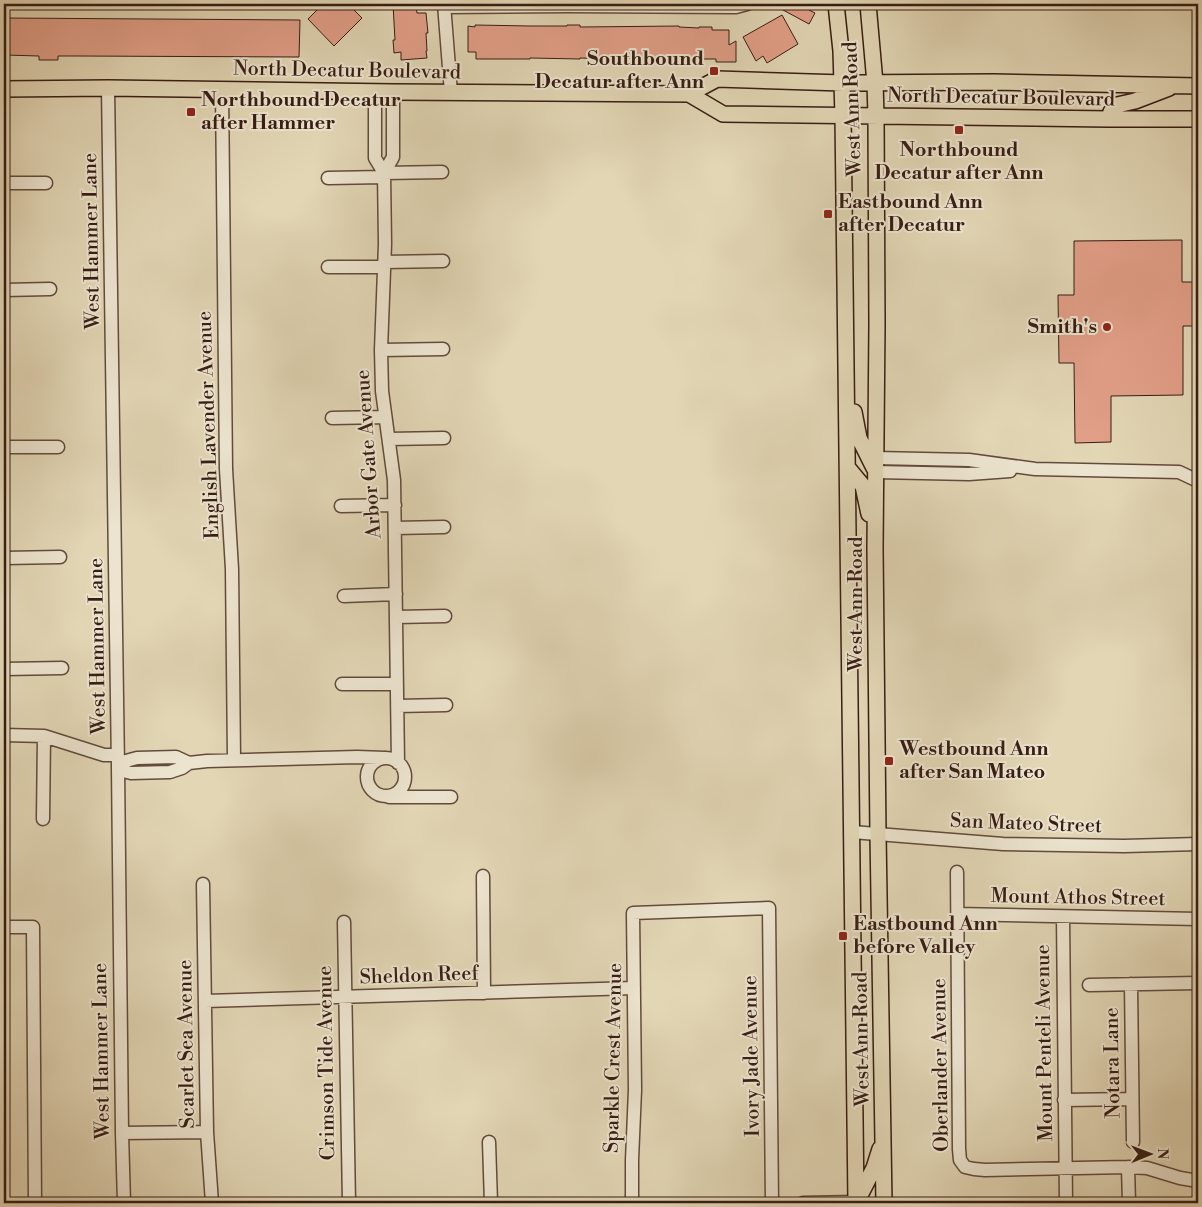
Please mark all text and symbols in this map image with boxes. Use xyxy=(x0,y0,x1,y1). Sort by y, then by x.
street label: West Ann Road xyxy=(838,40,868,178)
place label: Southbound Decatur after Ann xyxy=(535,47,705,95)
street label: North Decatur Boulevard xyxy=(233,57,462,85)
marker: Southbound Decatur after Ann xyxy=(708,65,720,77)
street label: North Decatur Boulevard xyxy=(887,84,1116,112)
place label: Northbound Decatur after Hammer xyxy=(201,88,401,136)
marker: Northbound Decatur after Hammer xyxy=(185,106,197,118)
marker: Northbound Decatur after Ann xyxy=(953,124,965,136)
place label: Northbound Decatur after Ann xyxy=(874,138,1044,186)
street label: West Hammer Lane xyxy=(78,153,106,330)
place label: Eastbound Ann after Decatur xyxy=(838,190,984,238)
marker: Eastbound Ann after Decatur xyxy=(822,208,834,220)
street label: English Lavender Avenue xyxy=(193,310,225,540)
place label: Smith's xyxy=(1028,315,1097,340)
marker: Smith's xyxy=(1101,321,1113,333)
street label: Arbor Gate Avenue xyxy=(351,369,387,540)
street label: West Ann Road xyxy=(844,536,869,673)
street label: West Hammer Lane xyxy=(84,558,112,735)
place label: Westbound Ann after San Mateo xyxy=(898,737,1049,785)
marker: Westbound Ann after San Mateo xyxy=(883,755,895,767)
street label: San Mateo Street xyxy=(950,809,1102,839)
street label: Mount Athos Street xyxy=(990,884,1166,912)
place label: Eastbound Ann before Valley xyxy=(853,912,999,960)
marker: Eastbound Ann before Valley xyxy=(837,930,849,942)
street label: Mount Penteli Avenue xyxy=(1031,944,1059,1142)
street label: Scarlet Sea Avenue xyxy=(173,959,201,1129)
street label: Sheldon Reef xyxy=(359,961,480,991)
street label: West Hammer Lane xyxy=(88,963,116,1140)
street label: Sparkle Crest Avenue xyxy=(600,963,628,1153)
street label: Crimson Tide Avenue xyxy=(313,965,341,1161)
street label: West Ann Road xyxy=(848,971,876,1108)
street label: Ivory Jade Avenue xyxy=(738,975,766,1137)
street label: Oberlander Avenue xyxy=(927,978,955,1152)
street label: Notara Lane xyxy=(1100,1007,1126,1119)
north arrow xyxy=(1124,1130,1174,1180)
text: N xyxy=(1153,1148,1171,1159)

